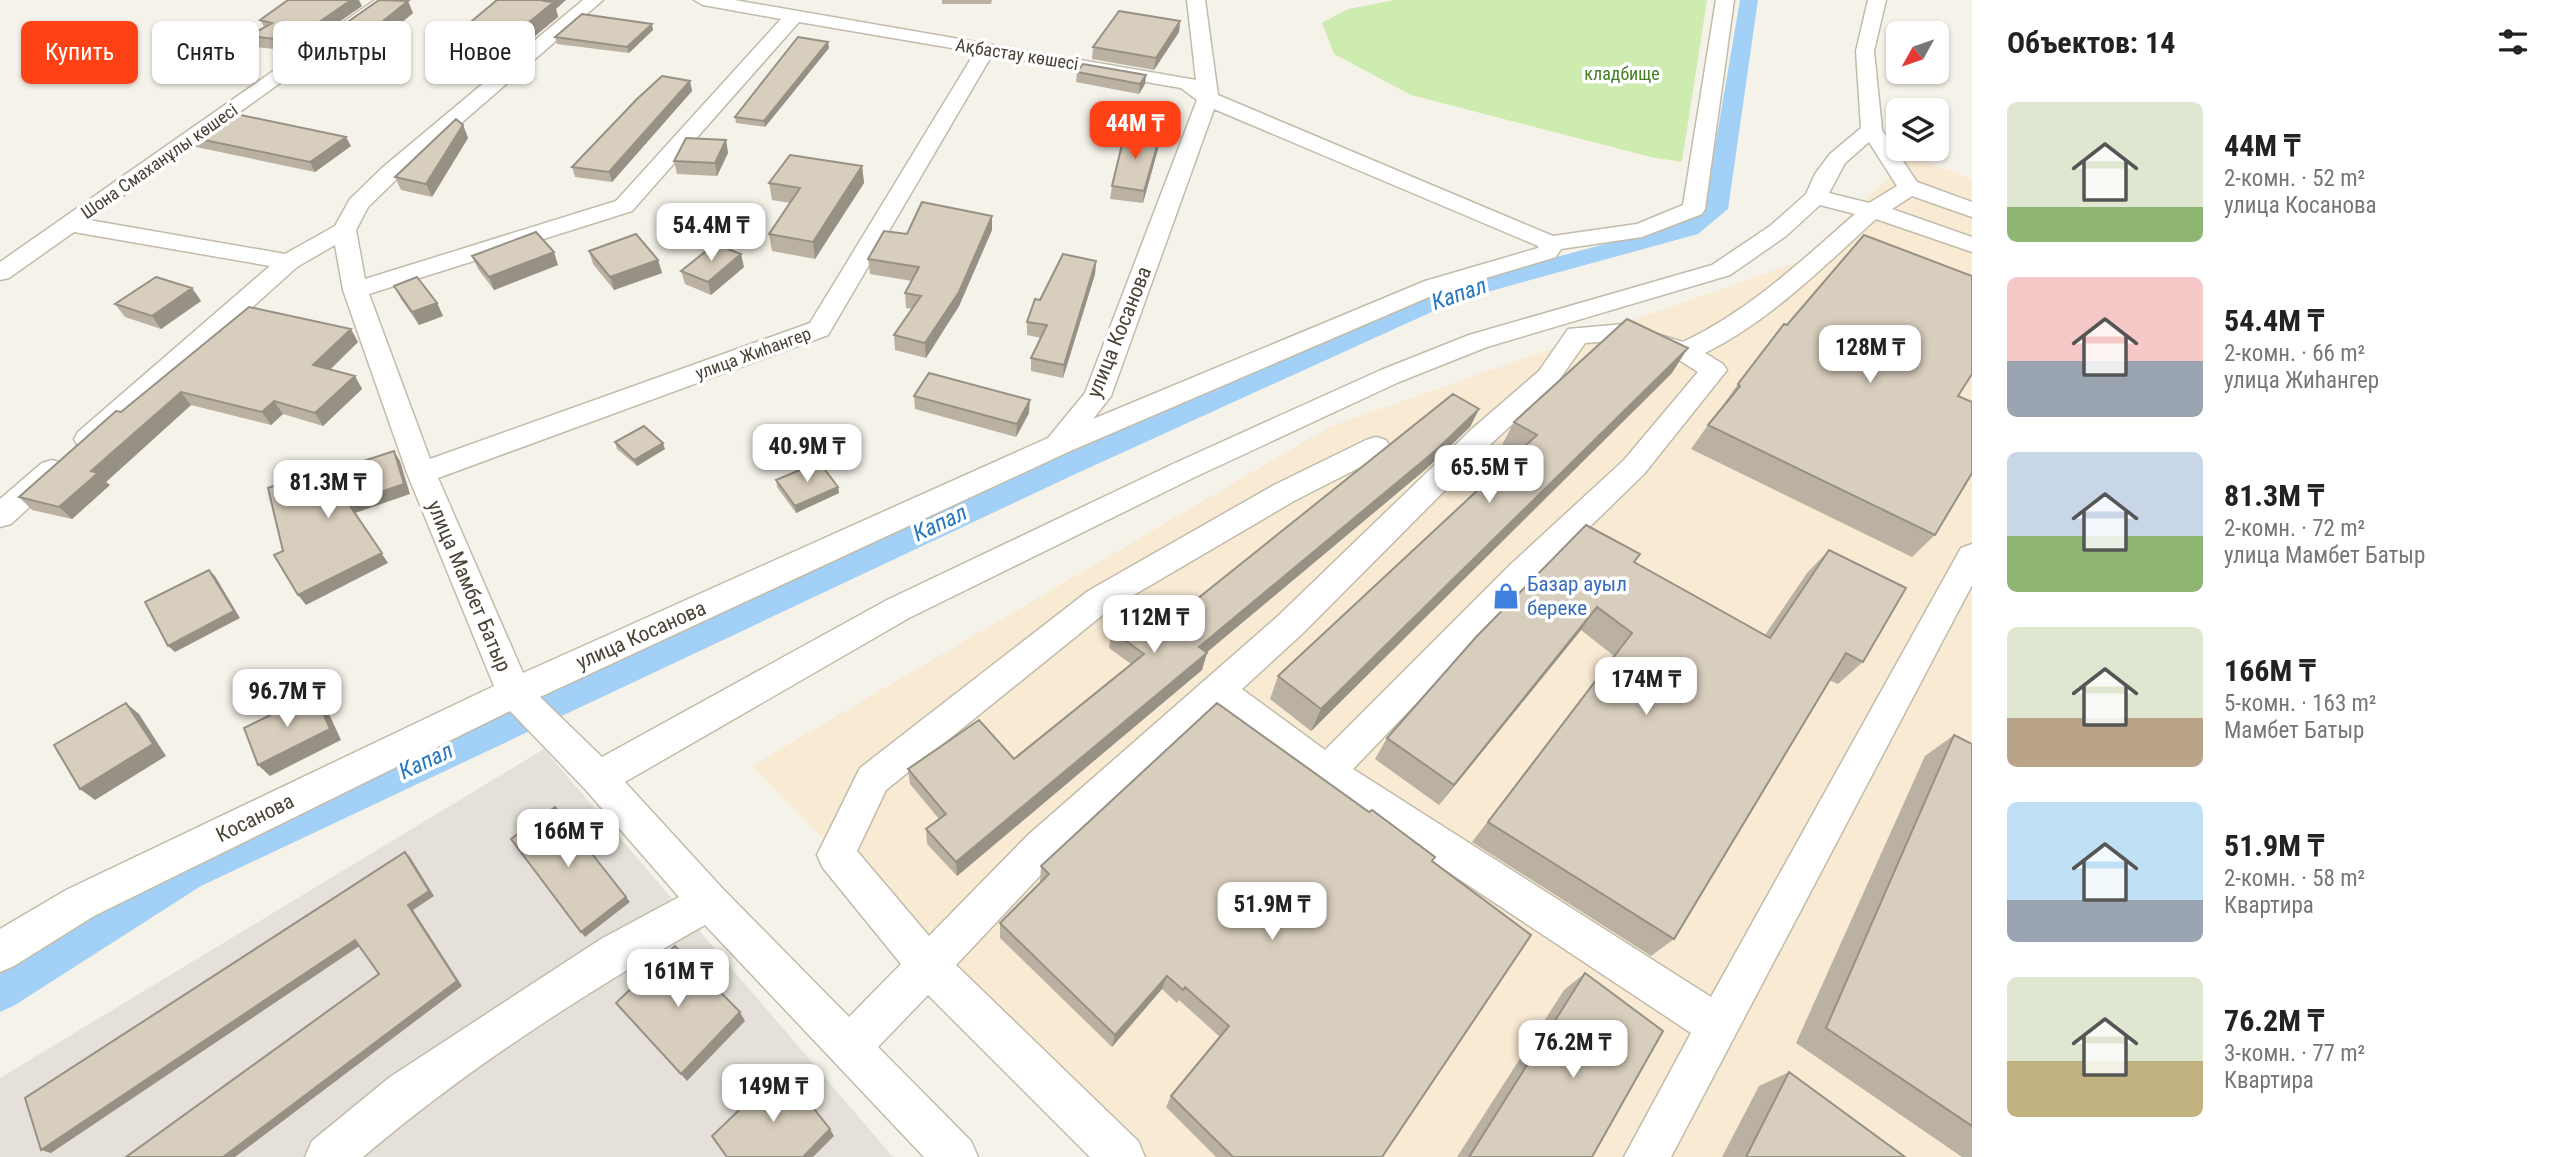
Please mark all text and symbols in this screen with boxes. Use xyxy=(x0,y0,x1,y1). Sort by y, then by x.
chip: Купить xyxy=(21,21,138,84)
chip: Снять xyxy=(152,21,259,84)
chip: Фильтры xyxy=(273,21,411,84)
chip: Новое xyxy=(425,21,535,84)
north arrow xyxy=(1886,21,1950,84)
map controls xyxy=(1886,21,1949,161)
icon: filters xyxy=(2494,23,2532,61)
text: Объектов: 14 xyxy=(2007,25,2175,60)
street label: Ақбастау көшесі xyxy=(954,34,1080,74)
park label: кладбище xyxy=(1584,63,1660,84)
button: layers xyxy=(1886,98,1949,161)
street label: Шона Смаханұлы көшесі xyxy=(77,99,241,223)
pin: 44M ₸ xyxy=(1086,102,1184,161)
text: 44M ₸ xyxy=(1106,110,1164,137)
text: 44M ₸ xyxy=(2224,128,2300,163)
icon: home xyxy=(2063,130,2147,214)
text: 2-комн. · 52 m² xyxy=(2224,165,2365,192)
text: улица Косанова xyxy=(2224,192,2377,219)
pin: 54.4M ₸ xyxy=(646,204,776,263)
text: 54.4M ₸ xyxy=(673,212,749,239)
street label: улица Косанова xyxy=(1082,263,1156,401)
water label: Капал xyxy=(1428,272,1490,316)
text: 54.4M ₸ xyxy=(2224,303,2324,338)
icon: home xyxy=(2063,305,2147,389)
street label: улица Жиhангер xyxy=(692,322,814,384)
pin: 128M ₸ xyxy=(1813,326,1927,385)
text: 128M ₸ xyxy=(1835,334,1905,361)
text: 2-комн. · 66 m² xyxy=(2224,340,2365,367)
text: улица Жиhангер xyxy=(2224,367,2379,394)
pin: 40.9M ₸ xyxy=(742,424,872,484)
text: 40.9M ₸ xyxy=(769,433,845,460)
pin: 65.5M ₸ xyxy=(1424,446,1554,505)
text: 65.5M ₸ xyxy=(1451,454,1527,481)
pin: 81.3M ₸ xyxy=(263,461,393,520)
text: 81.3M ₸ xyxy=(290,469,366,496)
text: 81.3M ₸ xyxy=(2224,478,2324,513)
icon: home xyxy=(2063,480,2147,564)
street label: улица Мамбет Батыр xyxy=(422,497,516,675)
water label: Капал xyxy=(909,499,971,547)
text: 2-комн. · 72 m² xyxy=(2224,515,2365,542)
text: улица Мамбет Батыр xyxy=(2224,542,2425,569)
place label: Базар ауыл береке xyxy=(1527,572,1627,620)
shop icon: Базар ауыл береке xyxy=(1491,581,1521,611)
street label: улица Косанова xyxy=(572,596,710,674)
pin: 112M ₸ xyxy=(1097,596,1211,655)
text: 112M ₸ xyxy=(1119,604,1189,631)
text: 166M ₸ xyxy=(2224,653,2316,688)
icon: home xyxy=(2063,655,2147,739)
pin: 174M ₸ xyxy=(1589,658,1703,717)
text: 174M ₸ xyxy=(1611,666,1681,693)
pin: 96.7M ₸ xyxy=(222,670,352,729)
text: 96.7M ₸ xyxy=(249,678,325,705)
text: 5-комн. · 163 m² xyxy=(2224,690,2376,717)
text: Мамбет Батыр xyxy=(2224,717,2364,744)
water label: Капал xyxy=(395,737,457,785)
street label: Косанова xyxy=(212,789,298,847)
pin: 166M ₸ xyxy=(511,810,625,869)
text: 166M ₸ xyxy=(533,818,603,845)
text: 51.9M ₸ xyxy=(2224,828,2324,863)
icon: home xyxy=(2063,830,2147,914)
text: 2-комн. · 58 m² xyxy=(2224,865,2365,892)
pin: 51.9M ₸ xyxy=(1207,883,1337,942)
text: 51.9M ₸ xyxy=(1234,891,1310,918)
text: Квартира xyxy=(2224,892,2314,919)
pin: 161M ₸ xyxy=(621,950,735,1009)
text: 161M ₸ xyxy=(643,958,713,985)
text: 76.2M ₸ xyxy=(2224,1003,2324,1038)
icon: home xyxy=(2063,1005,2147,1089)
pin: 76.2M ₸ xyxy=(1508,1020,1638,1080)
text: 76.2M ₸ xyxy=(1535,1029,1611,1056)
text: 3-комн. · 77 m² xyxy=(2224,1040,2365,1067)
pin: 149M ₸ xyxy=(716,1064,830,1124)
text: Квартира xyxy=(2224,1067,2314,1094)
text: 149M ₸ xyxy=(738,1073,808,1100)

